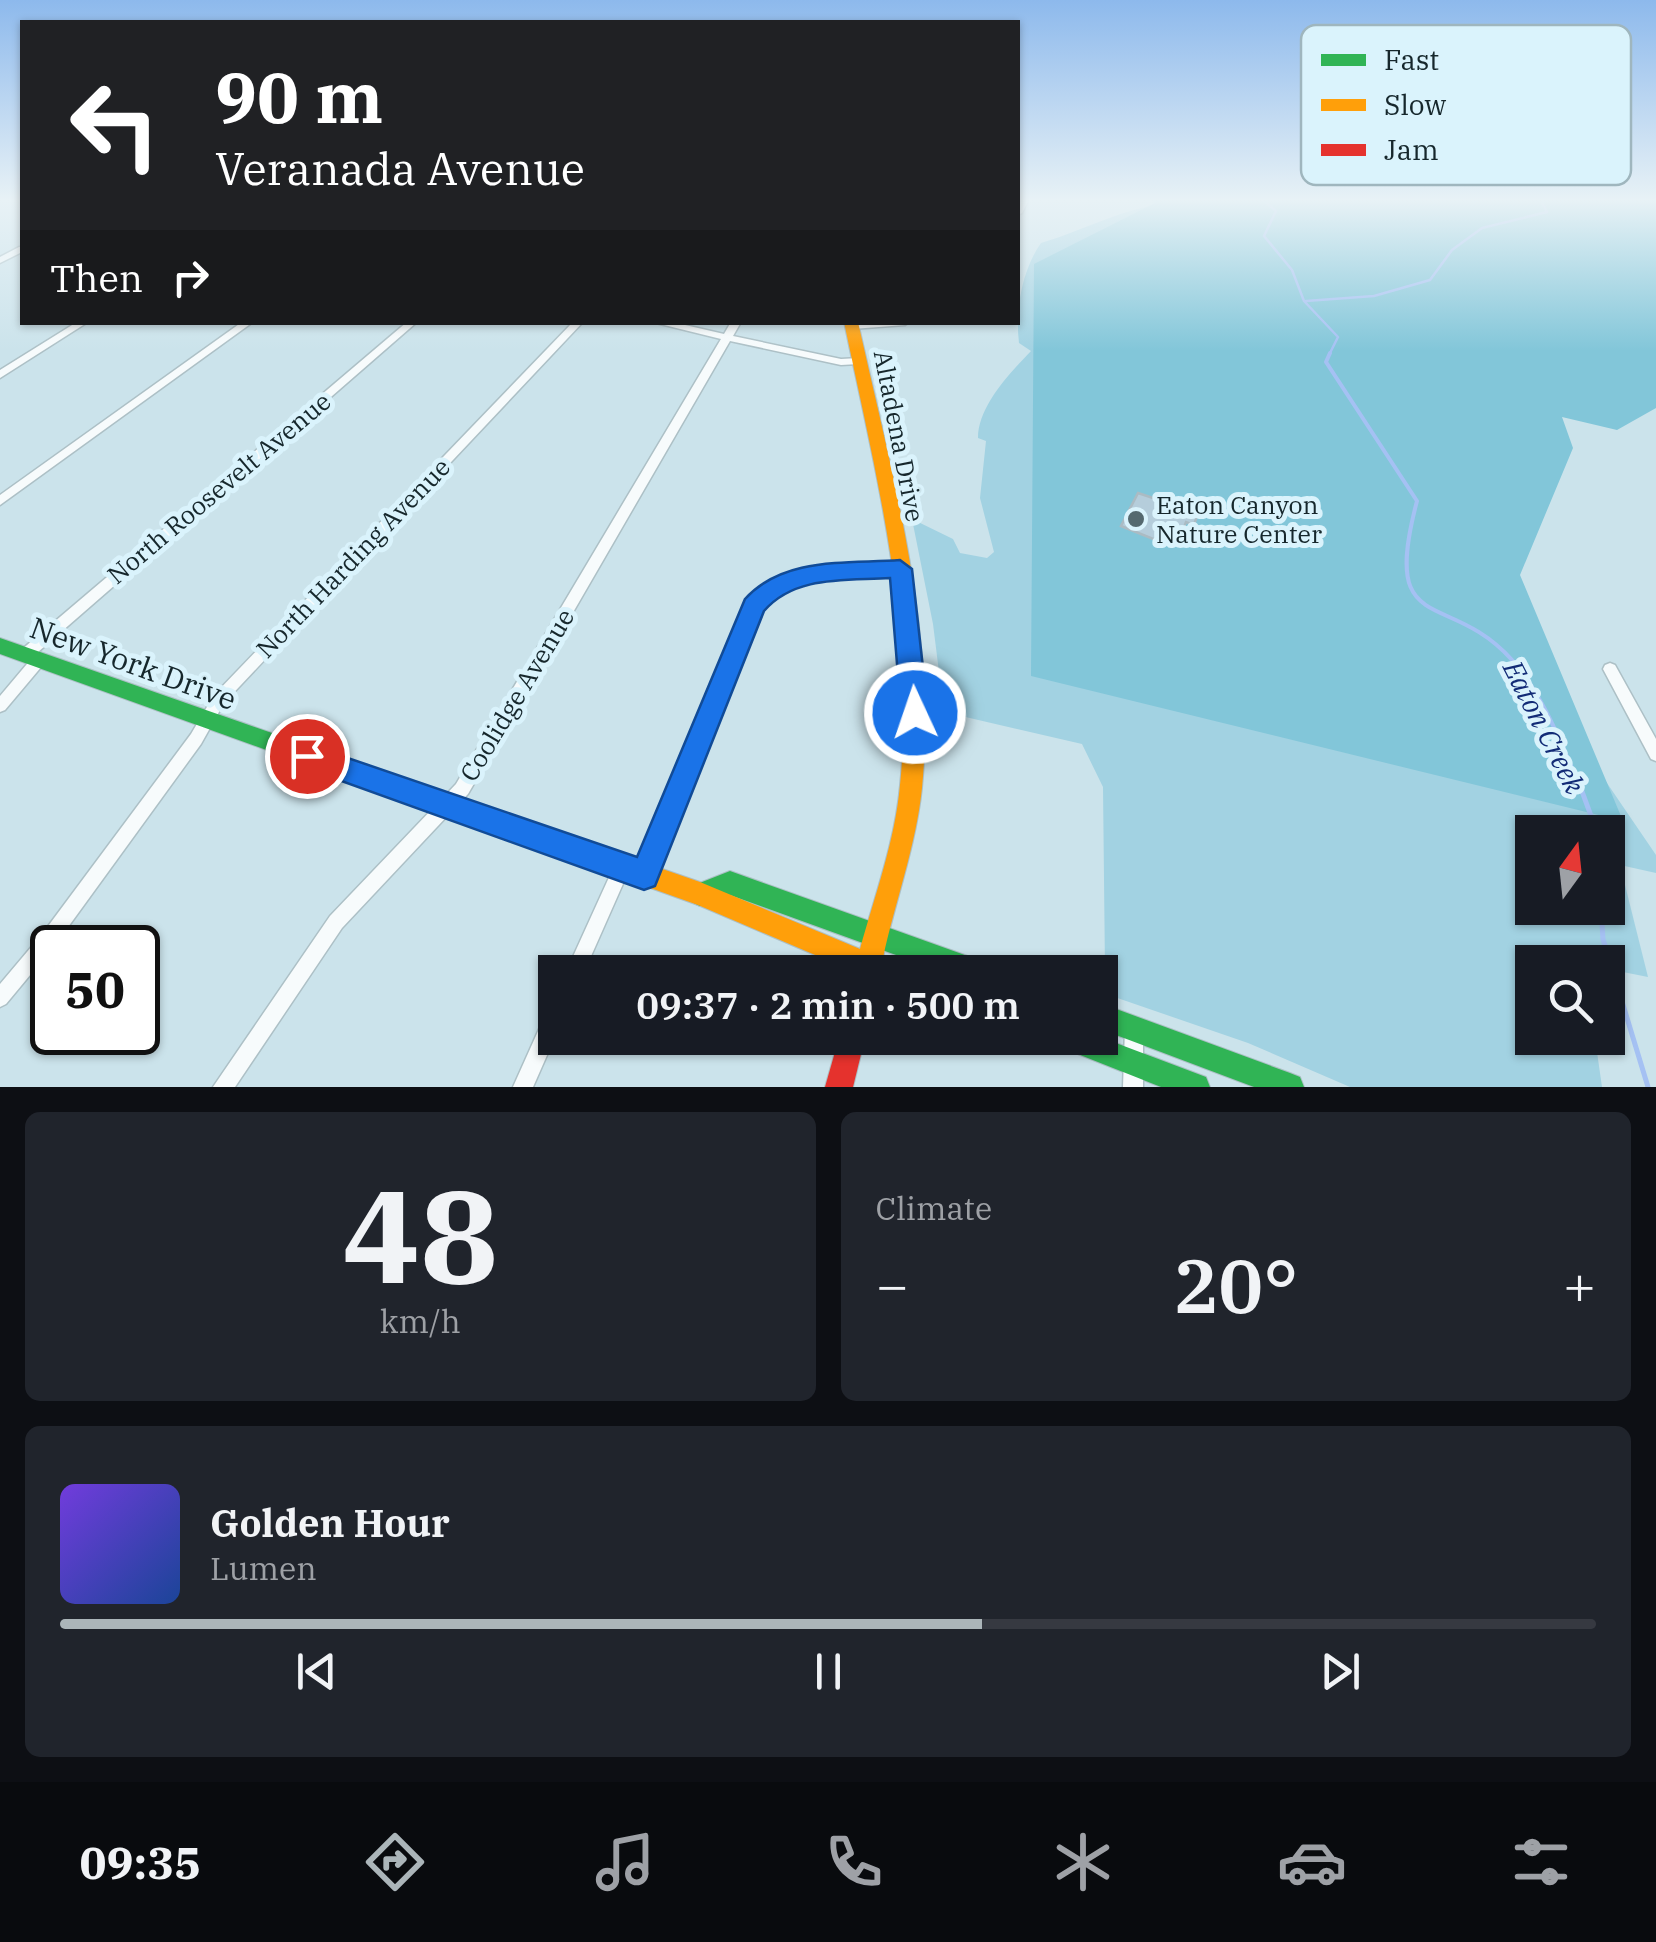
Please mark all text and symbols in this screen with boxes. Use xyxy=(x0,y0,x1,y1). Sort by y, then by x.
legend xyxy=(1301,25,1631,185)
text: Fast xyxy=(1384,41,1439,78)
text: 90 m xyxy=(215,51,383,142)
icon: left xyxy=(50,60,180,190)
text: Slow xyxy=(1384,86,1446,123)
text: Jam xyxy=(1384,131,1439,168)
text: Veranada Avenue xyxy=(215,139,585,197)
icon: right xyxy=(163,250,218,305)
text: Then xyxy=(50,253,143,302)
street label: Altadena Drive xyxy=(867,347,932,524)
street label: North Roosevelt Avenue xyxy=(100,384,337,591)
street label: North Harding Avenue xyxy=(248,451,457,665)
place label: Eaton Canyon Nature Center xyxy=(1156,488,1322,550)
marker: Eaton Canyon Nature Center xyxy=(1125,508,1147,530)
street label: Coolidge Avenue xyxy=(452,602,581,787)
street label: New York Drive xyxy=(25,607,242,718)
water label: Eaton Creek xyxy=(1495,653,1594,800)
position arrow xyxy=(863,661,967,765)
pin xyxy=(265,714,350,799)
icon: arrive xyxy=(280,729,335,784)
north arrow xyxy=(1515,815,1625,925)
map controls xyxy=(1515,815,1625,1055)
speed limit sign: 50 xyxy=(30,925,160,1055)
button: search xyxy=(1515,945,1625,1055)
text: 09:37 · 2 min · 500 m xyxy=(636,980,1020,1029)
text: 48 xyxy=(342,1150,498,1319)
text: Climate xyxy=(876,1187,992,1229)
text: 20° xyxy=(1173,1236,1298,1334)
text: − xyxy=(876,1249,909,1320)
text: + xyxy=(1563,1249,1596,1320)
text: km/h xyxy=(380,1300,461,1342)
text: Golden Hour xyxy=(210,1498,450,1547)
text: Lumen xyxy=(210,1547,317,1589)
icon: previous xyxy=(289,1644,344,1699)
icon: pause xyxy=(801,1644,856,1699)
icon: next xyxy=(1313,1644,1368,1699)
icon: directions xyxy=(360,1827,430,1897)
icon: music xyxy=(590,1827,660,1897)
icon: phone xyxy=(819,1827,889,1897)
icon: climate xyxy=(1048,1827,1118,1897)
icon: car xyxy=(1277,1827,1347,1897)
icon: filters xyxy=(1506,1827,1576,1897)
text: 09:35 xyxy=(80,1833,201,1891)

